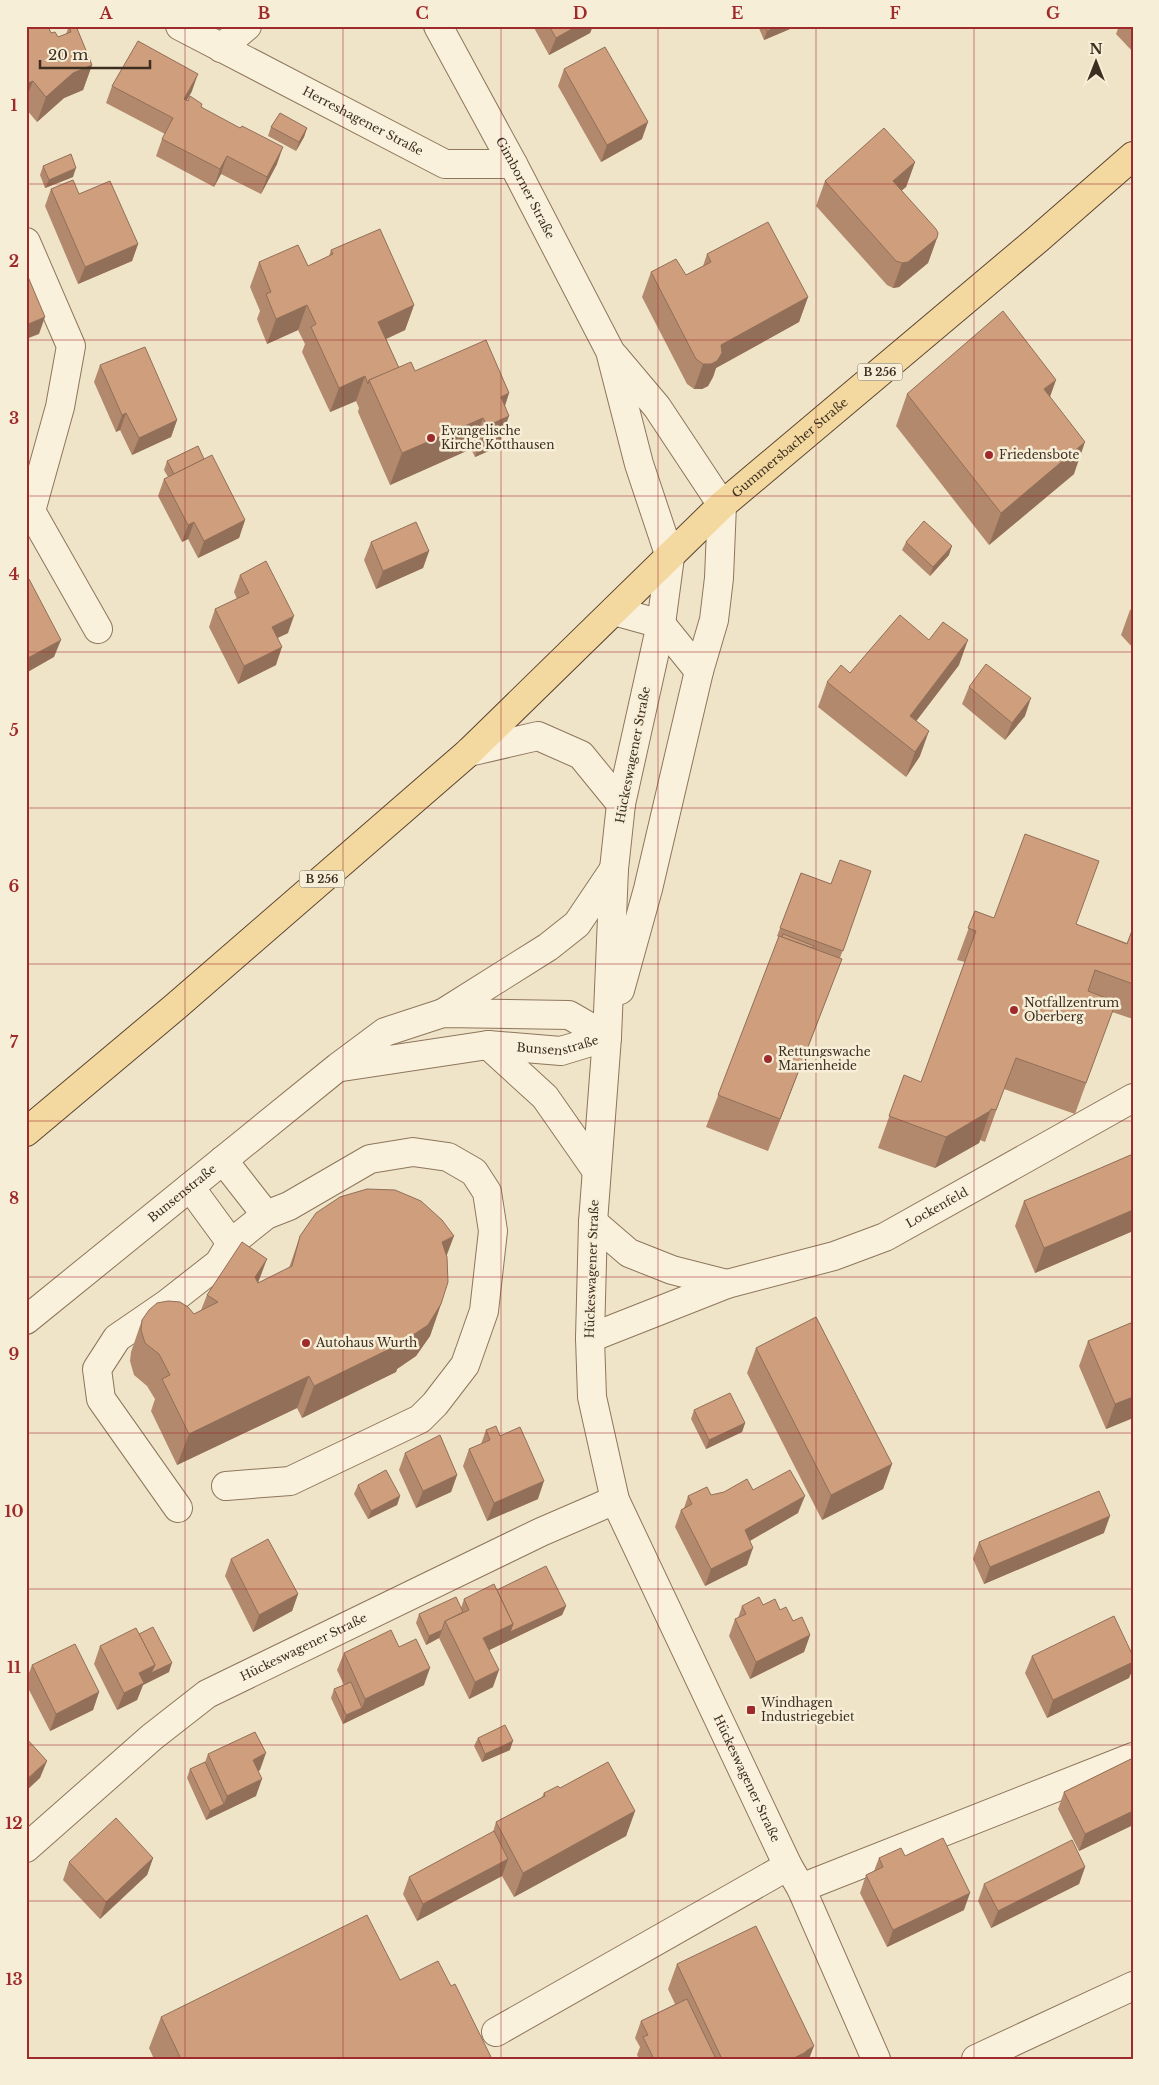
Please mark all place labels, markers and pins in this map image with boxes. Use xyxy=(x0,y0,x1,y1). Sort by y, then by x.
place label: Evangelische Kirche Kotthausen xyxy=(441,423,555,452)
marker: Evangelische Kirche Kotthausen xyxy=(425,432,437,444)
place label: Friedensbote xyxy=(999,447,1080,462)
marker: Friedensbote xyxy=(983,449,995,461)
place label: Notfallzentrum Oberberg xyxy=(1024,995,1119,1024)
marker: Notfallzentrum Oberberg xyxy=(1008,1004,1020,1016)
place label: Rettungswache Marienheide xyxy=(778,1044,871,1073)
marker: Rettungswache Marienheide xyxy=(762,1053,774,1065)
place label: Autohaus Wurth xyxy=(315,1335,417,1350)
marker: Autohaus Wurth xyxy=(300,1337,312,1349)
place label: Windhagen Industriegebiet xyxy=(760,1695,855,1724)
marker: Windhagen Industriegebiet xyxy=(745,1704,757,1716)

